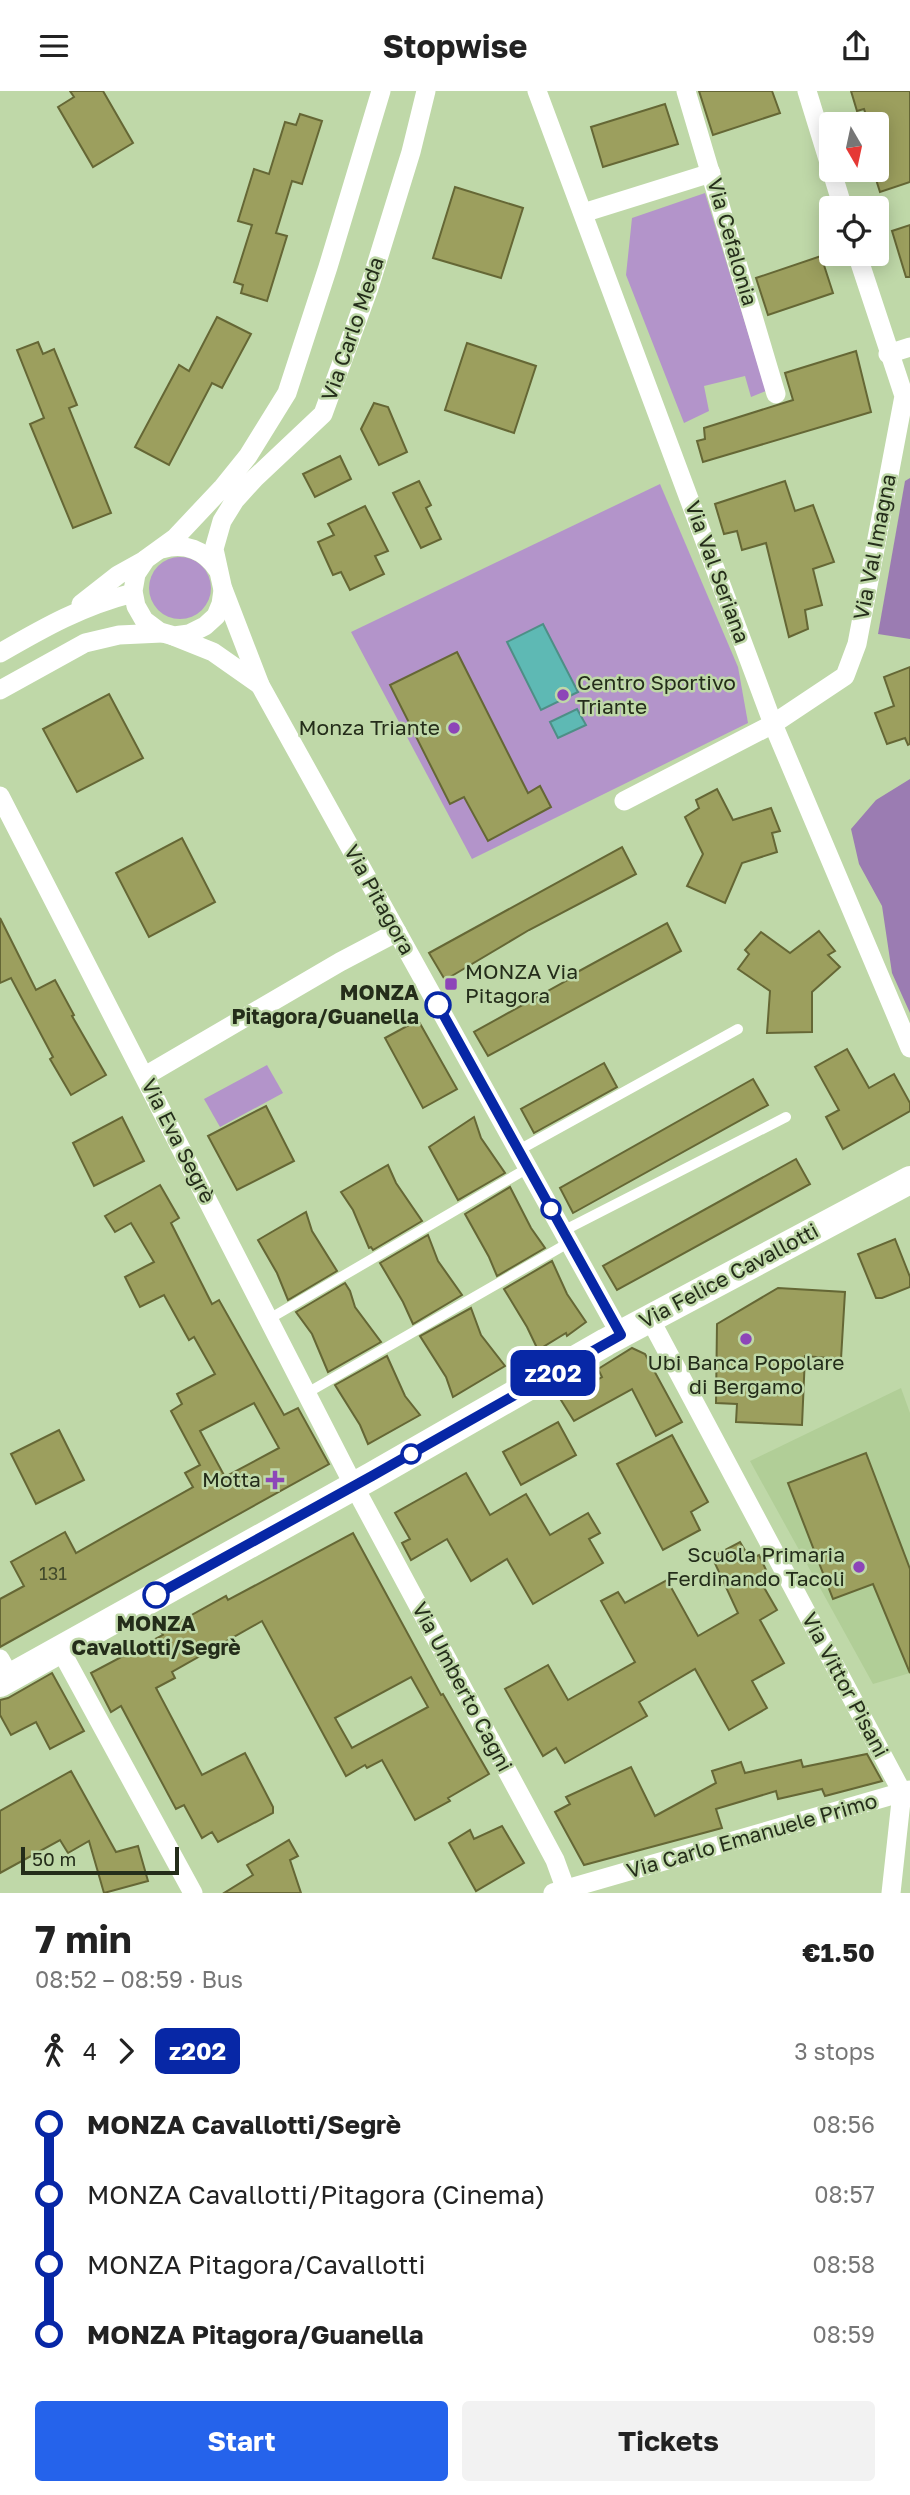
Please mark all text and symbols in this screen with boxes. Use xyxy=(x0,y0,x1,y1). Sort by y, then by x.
icon: menu xyxy=(35,27,73,65)
text: Stopwise xyxy=(383,27,527,65)
icon: share xyxy=(837,27,875,65)
north arrow xyxy=(819,112,889,182)
map controls xyxy=(819,112,889,266)
street label: Via Cefalonia xyxy=(702,175,764,309)
button: locate xyxy=(819,196,889,266)
street label: Via Carlo Meda xyxy=(315,253,389,404)
street label: Via Val Imagna xyxy=(847,472,901,622)
street label: Via Val Seriana xyxy=(680,497,756,646)
place label: Centro Sportivo Triante xyxy=(577,669,736,719)
marker: Centro Sportivo Triante xyxy=(555,687,571,703)
place label: Monza Triante xyxy=(299,714,440,740)
marker: Monza Triante xyxy=(446,720,462,736)
street label: Via Pitagora xyxy=(339,840,421,959)
place label: MONZA Via Pitagora xyxy=(465,958,578,1008)
marker: MONZA Via Pitagora xyxy=(443,976,459,992)
place label: MONZA Pitagora/Guanella xyxy=(231,979,419,1029)
marker: MONZA Pitagora/Guanella xyxy=(425,992,451,1018)
street label: Via Eva Segrè xyxy=(136,1074,221,1207)
unlabelled marker xyxy=(541,1199,561,1219)
street label: Via Felice Cavallotti xyxy=(634,1217,823,1333)
marker: Ubi Banca Popolare di Bergamo xyxy=(738,1331,754,1347)
place label: Ubi Banca Popolare di Bergamo xyxy=(648,1349,844,1399)
line badge: z202 xyxy=(504,1350,602,1396)
text: z202 xyxy=(524,1358,582,1387)
unlabelled marker xyxy=(401,1444,421,1464)
place label: Motta xyxy=(202,1466,261,1492)
marker: Motta xyxy=(267,1472,283,1488)
place label: Scuola Primaria Ferdinando Tacoli xyxy=(666,1541,845,1591)
marker: Scuola Primaria Ferdinando Tacoli xyxy=(851,1559,867,1575)
house number: 131 xyxy=(39,1562,67,1584)
marker: MONZA Cavallotti/Segrè xyxy=(143,1582,169,1608)
street label: Via Umberto Cagni xyxy=(407,1597,519,1776)
street label: Via Vittor Pisani xyxy=(797,1608,895,1761)
place label: MONZA Cavallotti/Segrè xyxy=(71,1610,241,1660)
street label: Via Carlo Emanuele Primo xyxy=(624,1787,880,1883)
scale bar xyxy=(21,1844,178,1876)
text: 50 m xyxy=(32,1847,76,1870)
text: 7 min xyxy=(35,1916,132,1961)
text: €1.50 xyxy=(802,1937,875,1968)
text: 08:52 – 08:59 · Bus xyxy=(35,1965,243,1993)
icon: walk xyxy=(35,2032,73,2070)
icon: forward xyxy=(107,2032,145,2070)
text: z202 xyxy=(169,2036,226,2065)
text: 4 xyxy=(83,2037,97,2065)
text: 3 stops xyxy=(794,2037,875,2065)
text: MONZA Cavallotti/Segrè xyxy=(87,2109,401,2140)
text: 08:56 xyxy=(813,2110,875,2138)
text: MONZA Cavallotti/Pitagora (Cinema) xyxy=(87,2179,545,2210)
text: 08:57 xyxy=(814,2180,875,2208)
text: MONZA Pitagora/Cavallotti xyxy=(87,2249,425,2280)
text: 08:58 xyxy=(812,2250,875,2278)
text: MONZA Pitagora/Guanella xyxy=(87,2319,424,2350)
text: 08:59 xyxy=(813,2320,875,2348)
button: Start xyxy=(35,2401,448,2481)
button: Tickets xyxy=(462,2401,875,2481)

